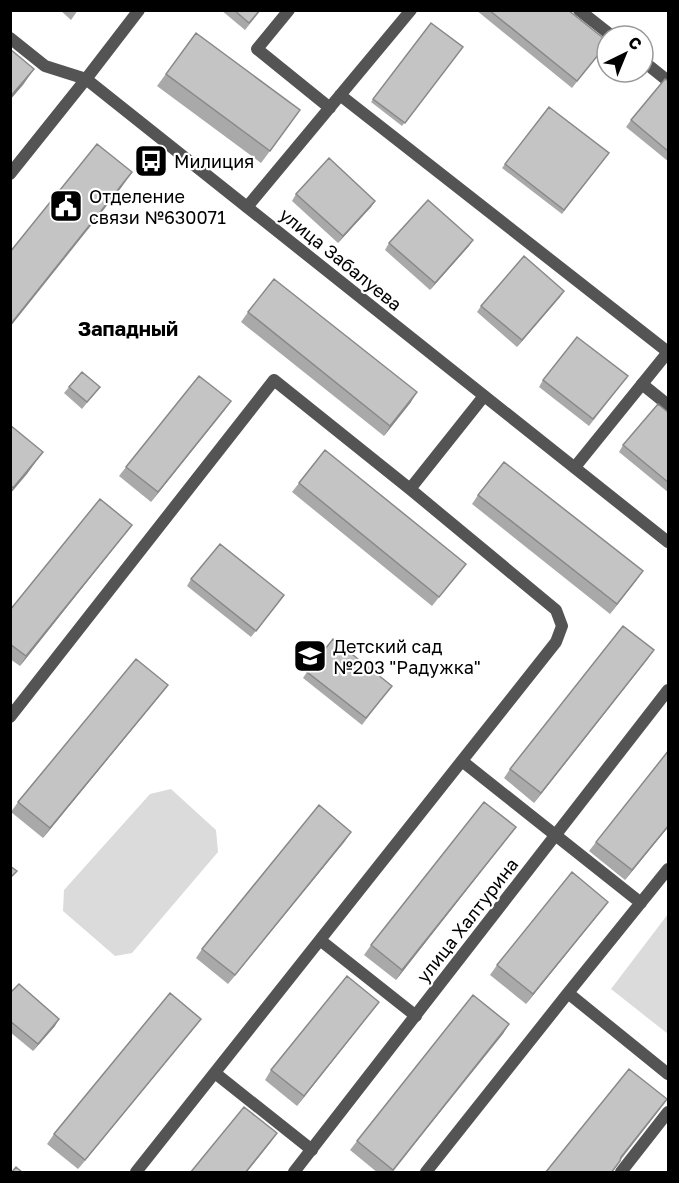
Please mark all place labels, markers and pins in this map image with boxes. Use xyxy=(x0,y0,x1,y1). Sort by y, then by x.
bus stop icon: Милиция xyxy=(133,143,169,179)
place label: Милиция xyxy=(174,150,254,172)
place label: Отделение связи №630071 xyxy=(89,185,226,228)
public building icon: Отделение связи №630071 xyxy=(48,188,84,224)
place label: Детский сад №203 "Радужка" xyxy=(333,635,481,678)
school or university icon: Детский сад №203 "Радужка" xyxy=(292,638,328,674)

